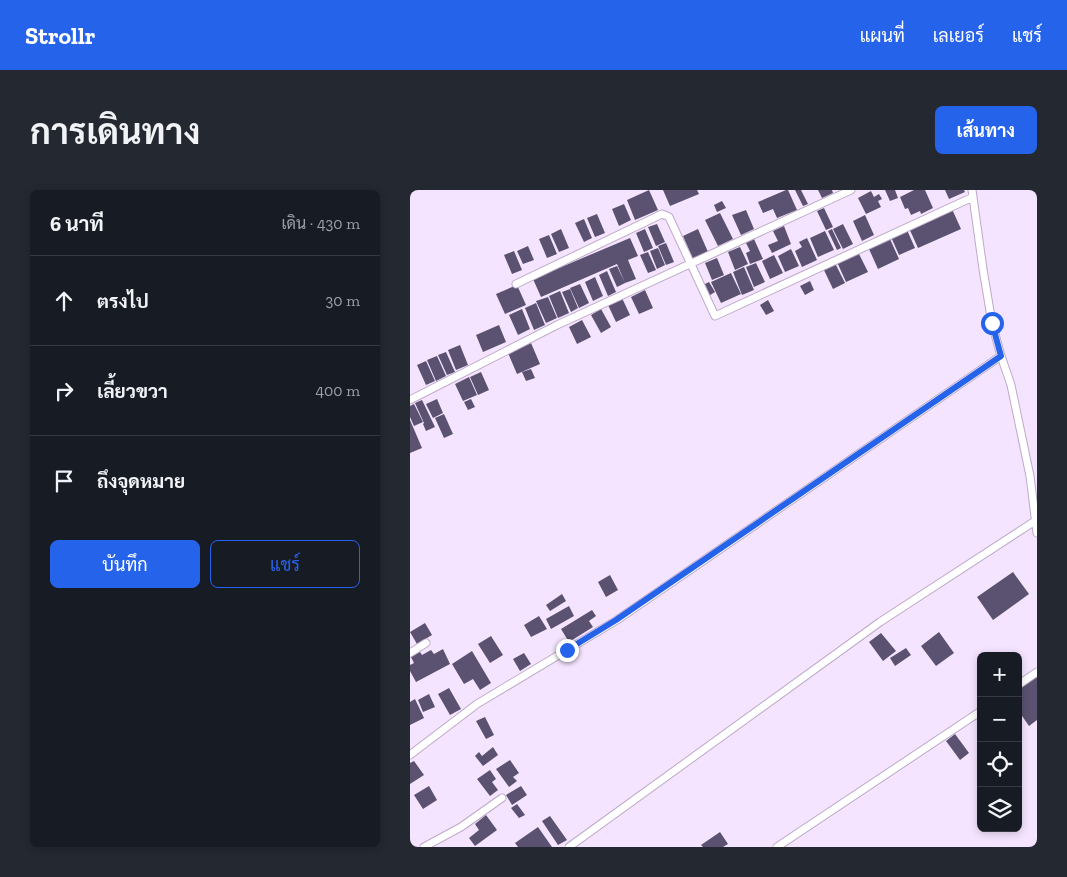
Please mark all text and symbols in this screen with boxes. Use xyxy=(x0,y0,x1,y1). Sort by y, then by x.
text: Strollr xyxy=(25,21,95,50)
text: แผนที่ xyxy=(860,25,905,47)
text: เลเยอร์ xyxy=(933,25,984,47)
text: แชร์ xyxy=(1012,25,1042,47)
button: เส้นทาง xyxy=(935,106,1037,154)
text: การเดินทาง xyxy=(30,111,200,153)
text: 6 นาที xyxy=(50,211,104,236)
text: เดิน · 430 m xyxy=(282,214,360,233)
icon: ahead xyxy=(50,287,78,315)
text: ตรงไป xyxy=(97,290,149,313)
text: 30 m xyxy=(326,291,360,310)
route start xyxy=(981,312,1004,335)
icon: right xyxy=(50,377,78,405)
text: เลี้ยวขวา xyxy=(97,380,168,403)
text: 400 m xyxy=(316,381,360,400)
icon: arrive xyxy=(50,467,78,495)
text: ถึงจุดหมาย xyxy=(97,470,185,493)
button: บันทึก xyxy=(50,540,200,588)
button: แชร์ xyxy=(210,540,360,588)
route end xyxy=(556,639,579,662)
map controls xyxy=(977,652,1022,832)
button: + xyxy=(977,652,1022,697)
button: − xyxy=(977,697,1022,742)
button: locate xyxy=(977,742,1022,787)
button: layers xyxy=(977,787,1022,832)

